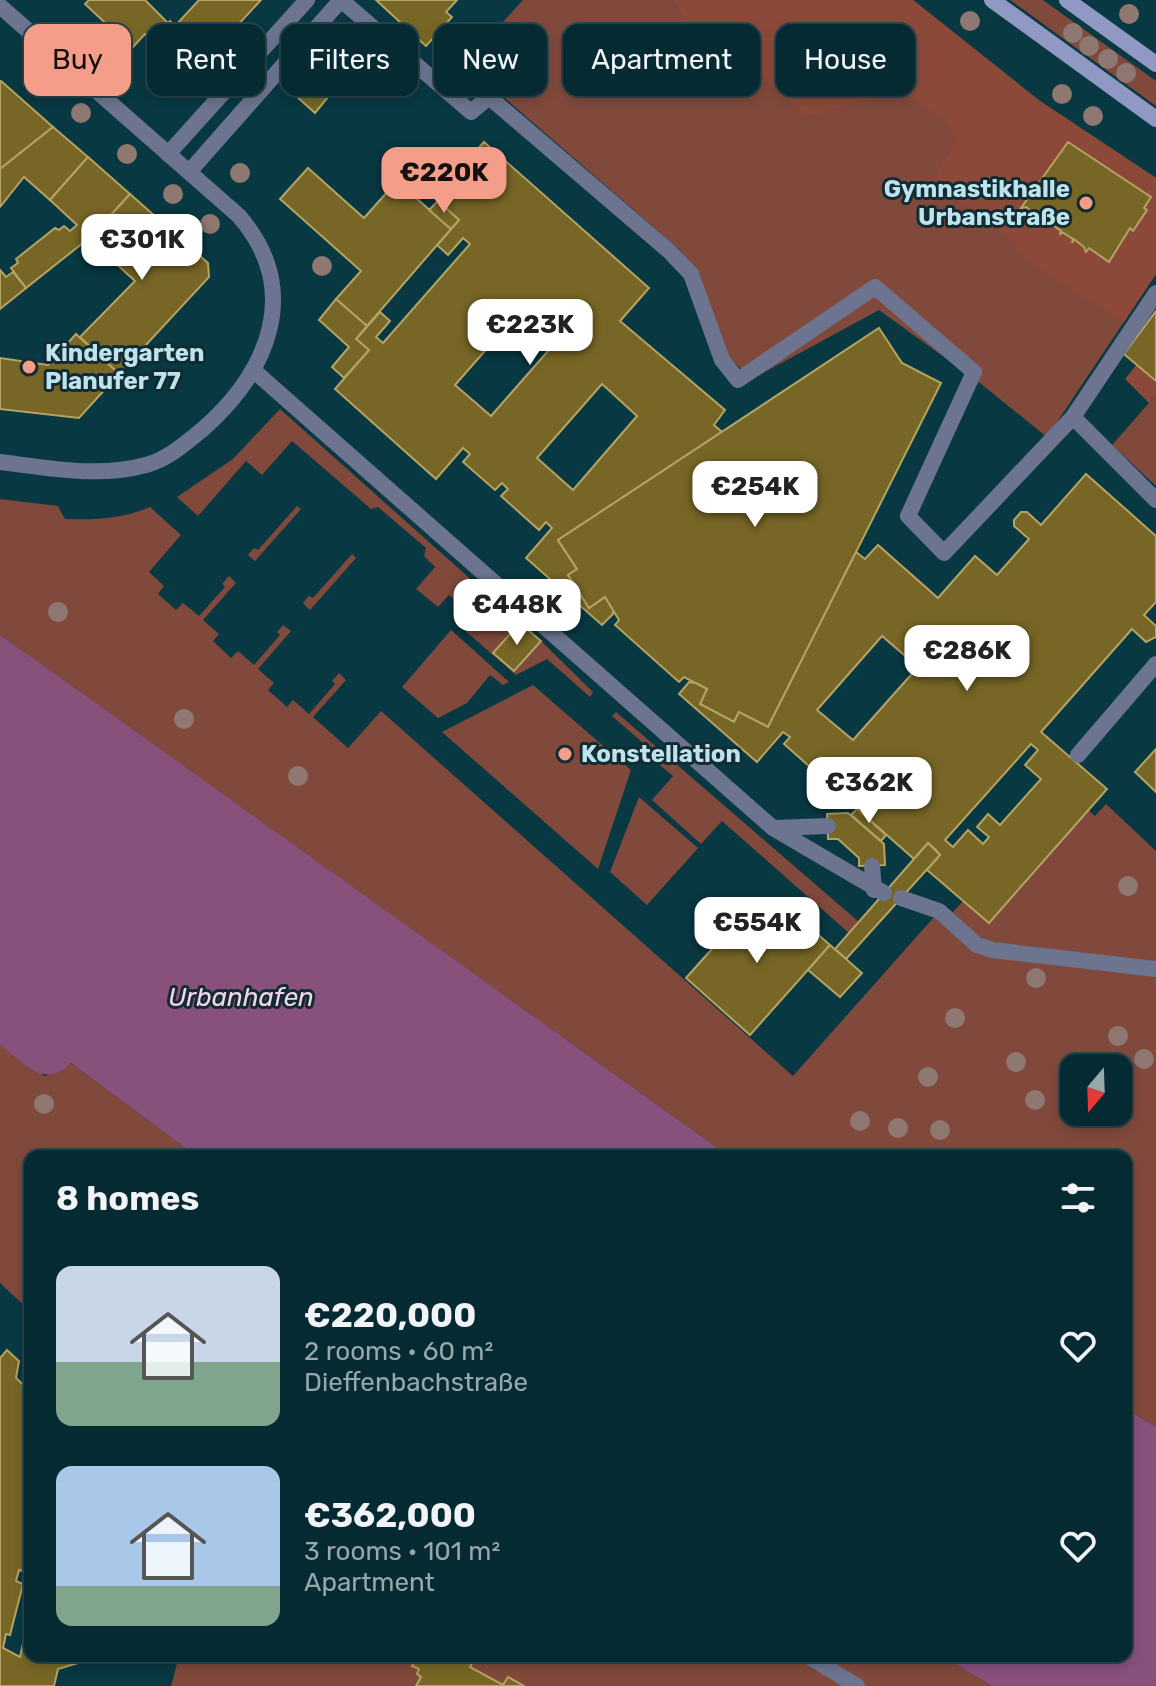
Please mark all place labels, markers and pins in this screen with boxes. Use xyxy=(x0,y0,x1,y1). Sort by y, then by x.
pin: €220K xyxy=(388,147,500,215)
place label: Gymnastikhalle Urbanstraße xyxy=(884,175,1070,231)
marker: Gymnastikhalle Urbanstraße xyxy=(1077,194,1095,212)
pin: €301K xyxy=(86,214,198,282)
pin: €223K xyxy=(474,299,586,367)
place label: Kindergarten Planufer 77 xyxy=(45,339,205,395)
marker: Kindergarten Planufer 77 xyxy=(20,358,38,376)
pin: €254K xyxy=(699,461,811,529)
pin: €448K xyxy=(461,579,573,647)
pin: €286K xyxy=(911,625,1023,693)
place label: Konstellation xyxy=(581,740,741,768)
marker: Konstellation xyxy=(556,745,574,763)
pin: €362K xyxy=(813,757,925,825)
pin: €554K xyxy=(701,897,813,965)

